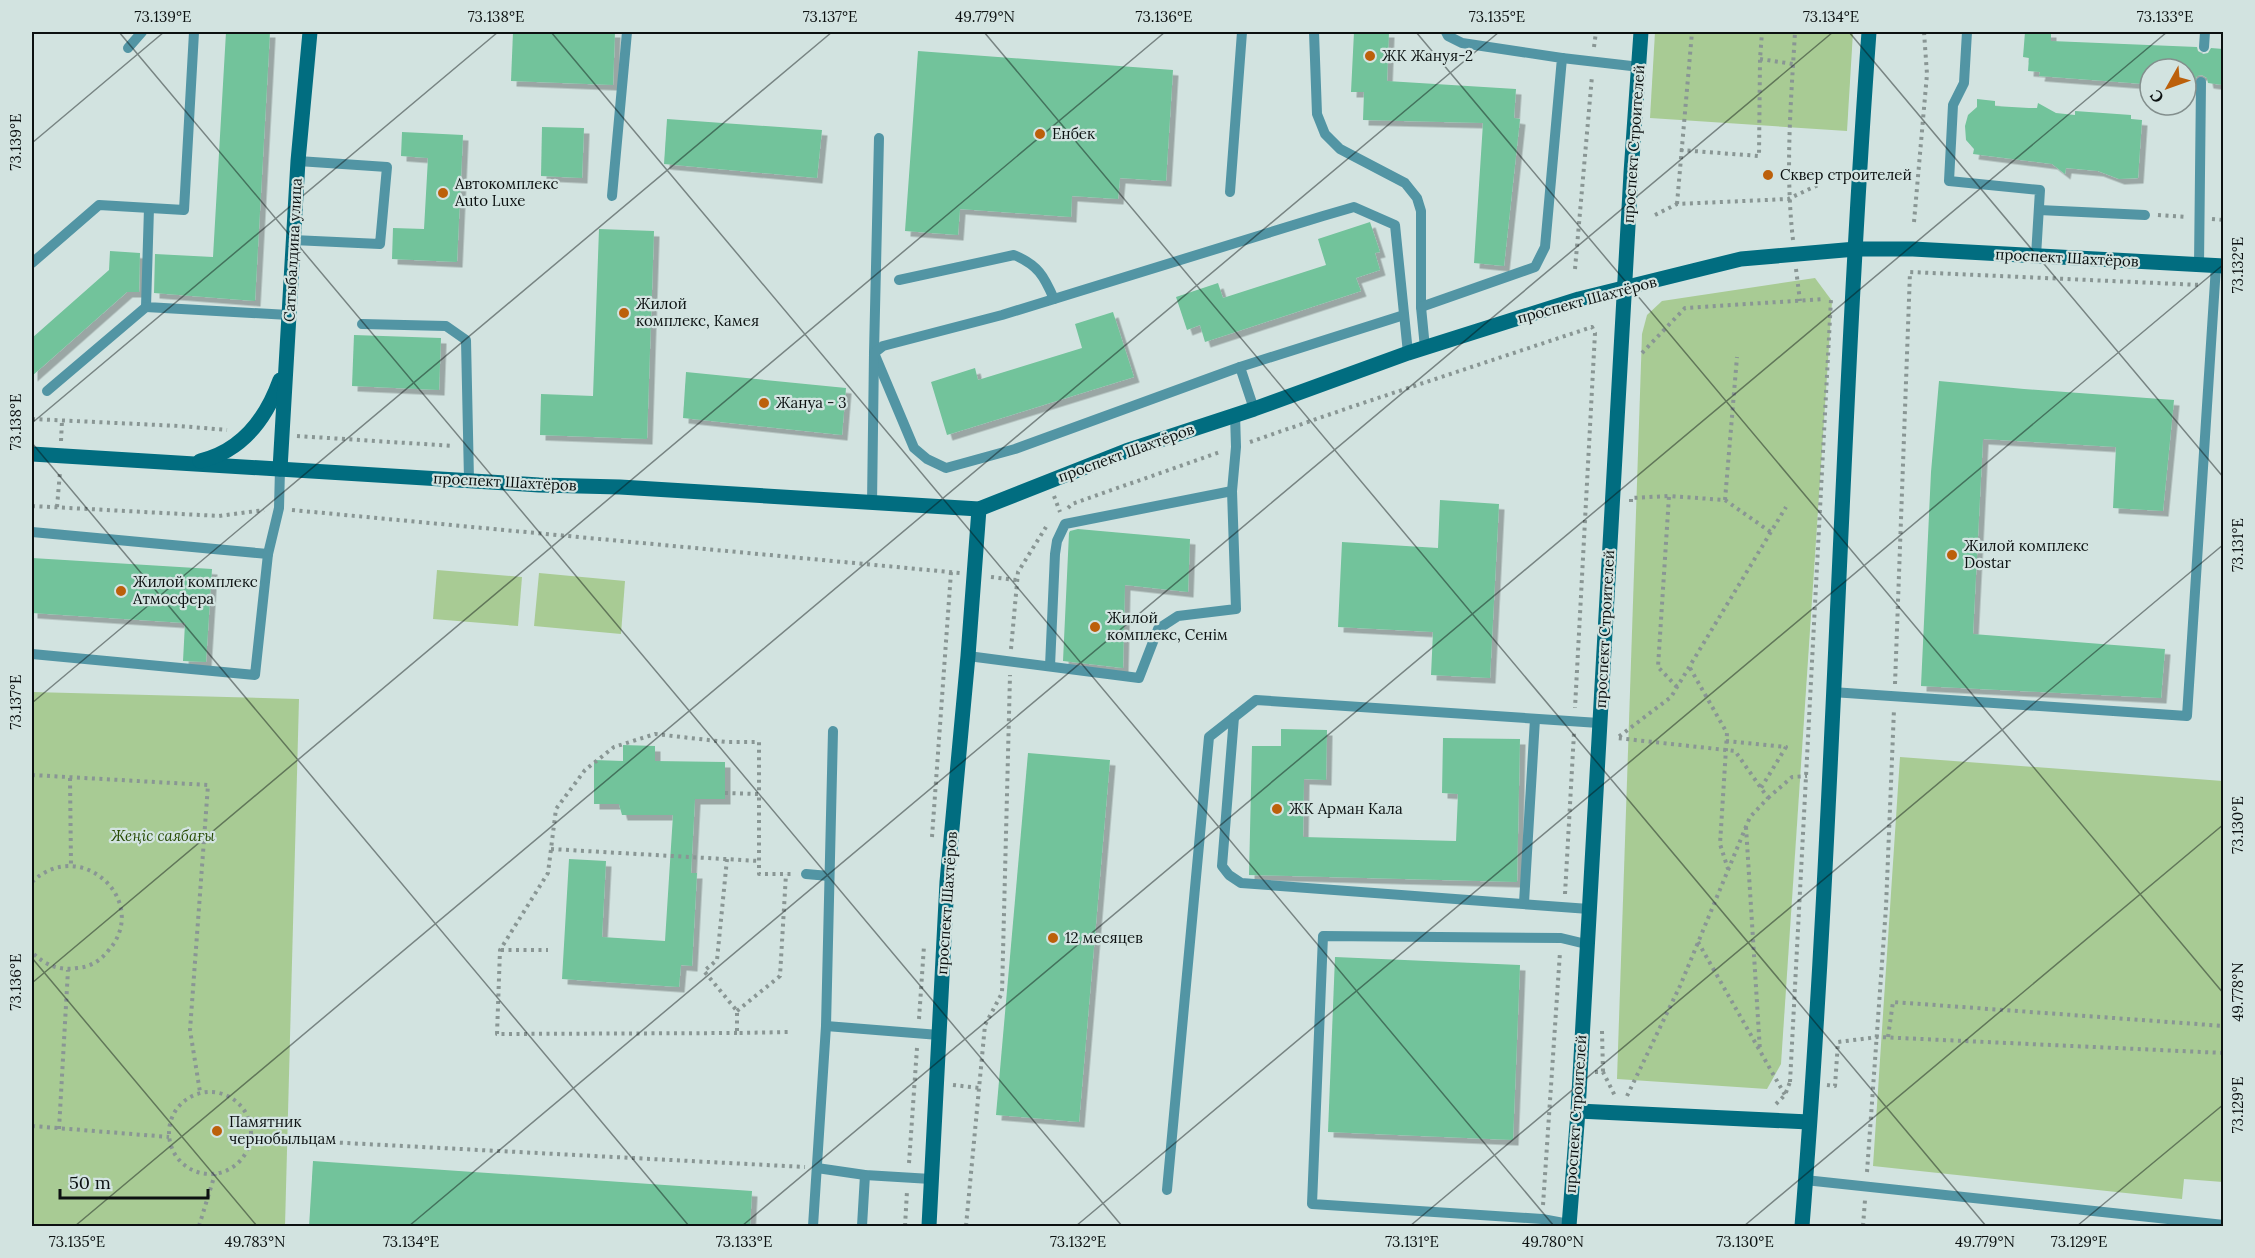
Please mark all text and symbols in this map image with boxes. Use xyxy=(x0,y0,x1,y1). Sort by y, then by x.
text: 73.139°E xyxy=(135,7,191,26)
text: 73.138°E xyxy=(468,7,524,26)
text: 73.137°E xyxy=(803,7,857,26)
text: 49.779°N xyxy=(955,7,1015,26)
text: 73.136°E xyxy=(1136,7,1192,26)
text: 73.135°E xyxy=(1469,7,1525,26)
text: 73.134°E xyxy=(1803,7,1859,26)
text: 73.133°E xyxy=(2137,7,2193,26)
place label: ЖК Жануя-2 xyxy=(1382,46,1473,65)
marker: ЖК Жануя-2 xyxy=(1363,49,1377,63)
north arrow xyxy=(2138,57,2198,117)
street label: проспект Строителей xyxy=(1618,64,1649,224)
text: С xyxy=(2145,86,2168,107)
text: 73.139°E xyxy=(6,114,25,170)
place label: Енбек xyxy=(1052,124,1095,143)
marker: Енбек xyxy=(1033,127,1047,141)
place label: Сквер строителей xyxy=(1780,165,1912,184)
marker: Сквер строителей xyxy=(1761,168,1775,182)
place label: Автокомплекс Auto Luxe xyxy=(454,174,558,210)
street label: Сатыбалдина улица xyxy=(279,177,306,322)
marker: Автокомплекс Auto Luxe xyxy=(436,186,450,200)
text: 73.132°E xyxy=(2228,237,2247,293)
street label: проспект Шахтёров xyxy=(1995,244,2139,271)
street label: проспект Шахтёров xyxy=(1515,272,1659,327)
place label: Жилой комплекс, Камея xyxy=(636,294,759,330)
marker: Жилой комплекс, Камея xyxy=(617,306,631,320)
place label: Жануа - 3 xyxy=(776,393,847,412)
text: 73.138°E xyxy=(6,394,25,450)
marker: Жануа - 3 xyxy=(757,396,771,410)
street label: проспект Шахтёров xyxy=(1055,419,1197,486)
street label: проспект Шахтёров xyxy=(433,468,577,495)
text: 73.131°E xyxy=(2228,518,2247,572)
place label: Жилой комплекс Dostar xyxy=(1964,536,2089,572)
marker: Жилой комплекс Dostar xyxy=(1945,548,1959,562)
street label: проспект Строителей xyxy=(1591,549,1618,709)
place label: Жилой комплекс Атмосфера xyxy=(132,572,258,608)
marker: Жилой комплекс Атмосфера xyxy=(114,584,128,598)
place label: Жилой комплекс, Сенiм xyxy=(1107,608,1228,644)
marker: Жилой комплекс, Сенiм xyxy=(1088,620,1102,634)
text: 73.137°E xyxy=(6,675,25,729)
text: 73.130°E xyxy=(2228,796,2247,854)
place label: ЖК Арман Кала xyxy=(1289,799,1403,818)
marker: ЖК Арман Кала xyxy=(1270,802,1284,816)
park label: Жеңіс саябағы xyxy=(110,826,215,845)
street label: проспект Шахтёров xyxy=(932,831,961,975)
place label: 12 месяцев xyxy=(1065,928,1143,947)
marker: 12 месяцев xyxy=(1046,931,1060,945)
text: 73.136°E xyxy=(6,954,25,1010)
text: 49.778°N xyxy=(2228,962,2247,1022)
street label: проспект Строителей xyxy=(1560,1034,1591,1194)
text: 73.129°E xyxy=(2228,1077,2247,1133)
place label: Памятник чернобыльцам xyxy=(229,1112,336,1148)
marker: Памятник чернобыльцам xyxy=(210,1124,224,1138)
scale bar xyxy=(60,1162,208,1200)
text: 50 m xyxy=(69,1171,111,1194)
text: 73.135°E xyxy=(49,1232,105,1251)
text: 49.783°N xyxy=(225,1232,285,1251)
text: 73.134°E xyxy=(383,1232,439,1251)
text: 73.133°E xyxy=(716,1232,772,1251)
text: 73.132°E xyxy=(1050,1232,1106,1251)
text: 73.131°E xyxy=(1385,1232,1439,1251)
text: 49.780°N xyxy=(1522,1232,1584,1251)
text: 73.130°E xyxy=(1716,1232,1774,1251)
text: 49.779°N xyxy=(1955,1232,2015,1251)
text: 73.129°E xyxy=(2051,1232,2107,1251)

